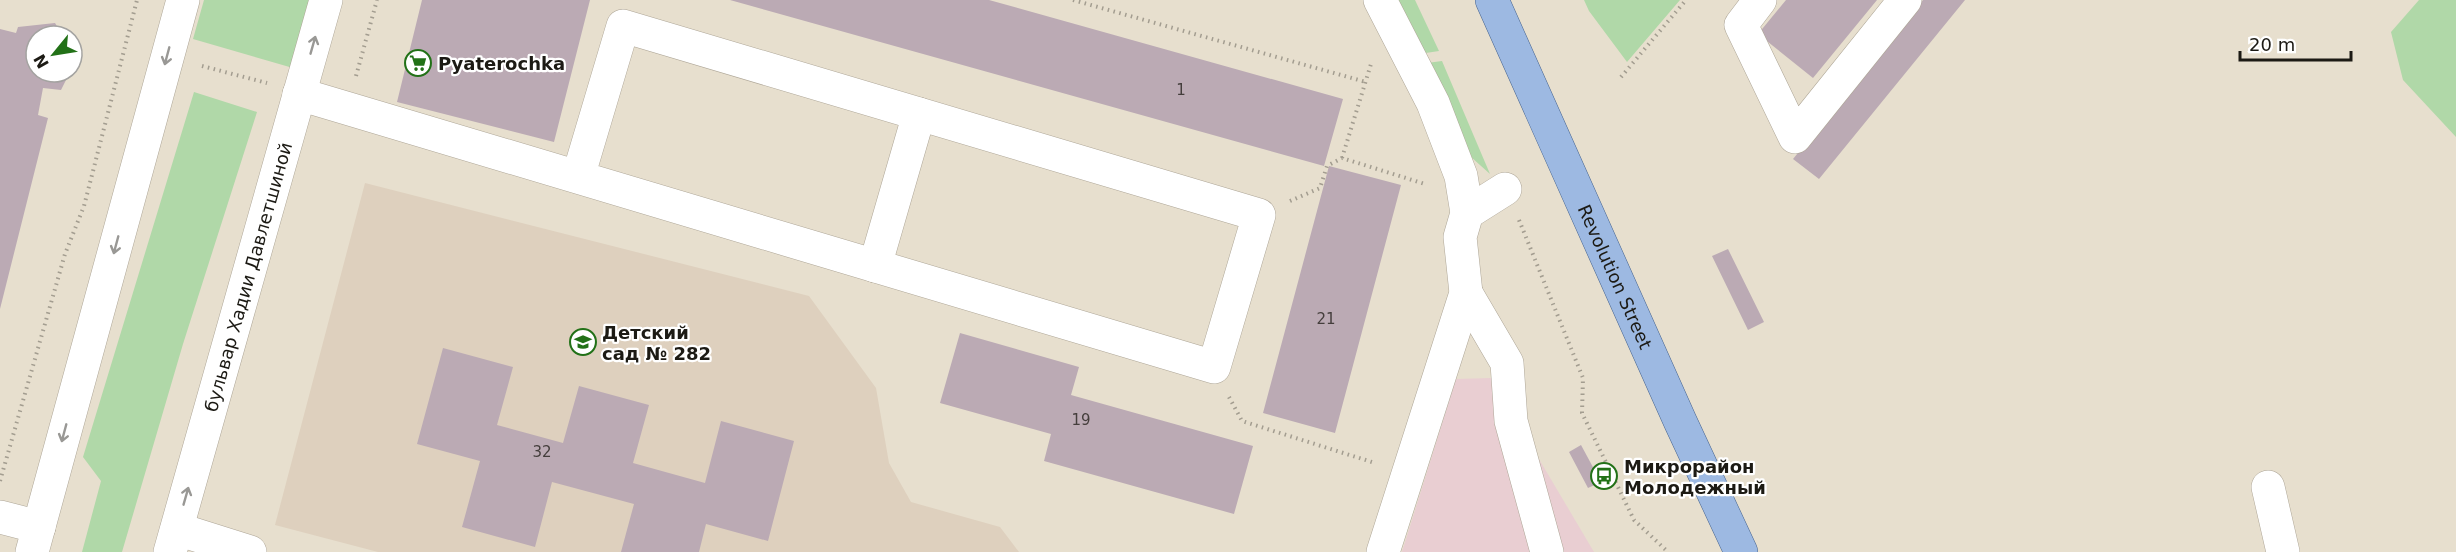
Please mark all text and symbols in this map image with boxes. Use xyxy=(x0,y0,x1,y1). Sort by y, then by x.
north arrow xyxy=(24,24,84,84)
scale bar xyxy=(2240,24,2351,62)
text: 20 m xyxy=(2249,34,2295,55)
one-way arrow xyxy=(308,36,319,55)
one-way arrow xyxy=(161,47,172,66)
supermarket icon: Pyaterochka xyxy=(403,48,433,78)
text: N xyxy=(30,51,53,72)
place label: Pyaterochka xyxy=(438,53,565,74)
house number: 1 xyxy=(1176,81,1186,99)
street label: бульвар Хадии Давлетшиной xyxy=(200,140,296,414)
street label: Revolution Street xyxy=(1574,201,1657,352)
one-way arrow xyxy=(109,235,121,254)
house number: 21 xyxy=(1316,310,1336,328)
place label: Детский сад № 282 xyxy=(602,322,711,364)
school or university icon: Детский сад № 282 xyxy=(568,327,598,357)
house number: 19 xyxy=(1071,411,1091,429)
one-way arrow xyxy=(58,423,70,442)
house number: 32 xyxy=(532,443,552,461)
place label: Микрорайон Молодежный xyxy=(1624,456,1766,498)
bus stop icon: Микрорайон Молодежный xyxy=(1589,461,1619,491)
one-way arrow xyxy=(181,487,192,506)

